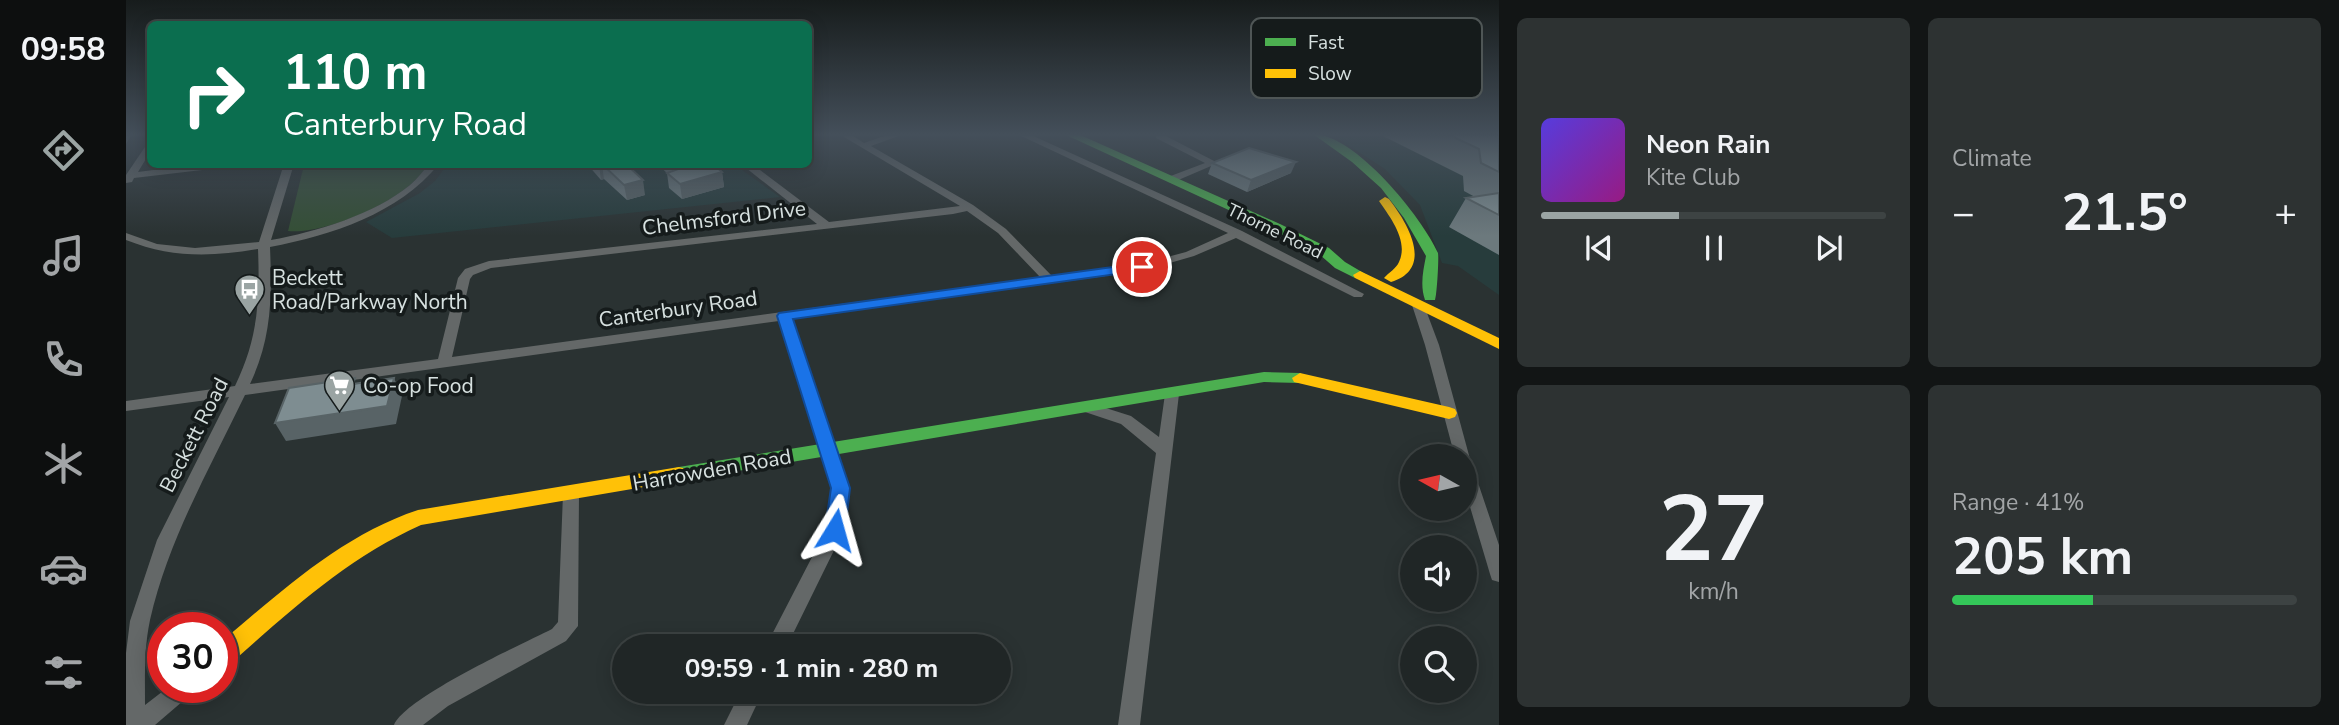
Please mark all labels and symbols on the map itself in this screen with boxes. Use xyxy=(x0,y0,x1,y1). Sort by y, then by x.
legend xyxy=(1251,18,1482,98)
text: Fast xyxy=(1308,30,1344,56)
text: Slow xyxy=(1308,61,1352,87)
street label: Chelmsford Drive xyxy=(641,194,807,242)
street label: Thorne Road xyxy=(1223,197,1327,265)
pin xyxy=(1112,237,1172,297)
place label: Beckett Road/Parkway North xyxy=(272,264,468,316)
bus stop icon: Beckett Road/Parkway North xyxy=(232,273,266,317)
street label: Canterbury Road xyxy=(597,284,759,334)
supermarket icon: Co-op Food xyxy=(323,369,357,413)
place label: Co-op Food xyxy=(363,372,474,400)
street label: Beckett Road xyxy=(153,373,235,497)
street label: Harrowden Road xyxy=(630,442,794,498)
north arrow xyxy=(1400,444,1477,522)
position arrow xyxy=(798,493,872,567)
speed limit sign: 30 xyxy=(147,612,238,703)

